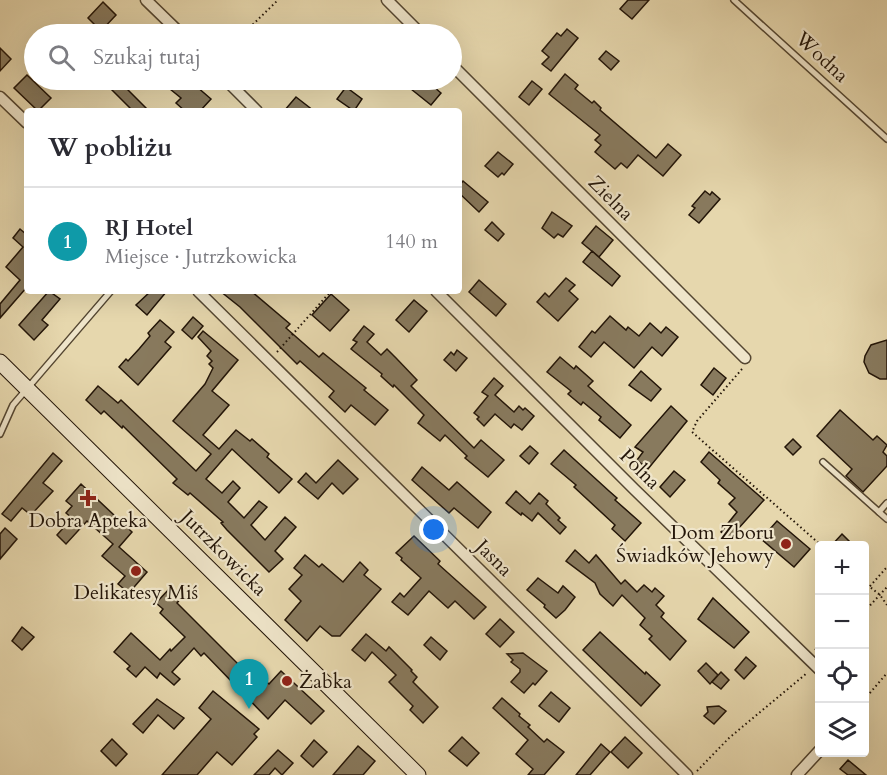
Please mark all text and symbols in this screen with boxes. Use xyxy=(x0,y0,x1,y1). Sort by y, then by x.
search box xyxy=(24,24,462,90)
street label: Wodna xyxy=(789,25,855,89)
icon: search xyxy=(45,41,78,74)
text: Szukaj tutaj xyxy=(93,42,201,72)
text: W pobliżu xyxy=(48,130,173,165)
street label: Zielna xyxy=(582,169,640,227)
text: RJ Hotel xyxy=(105,213,193,243)
text: 1 xyxy=(62,228,73,255)
text: 140 m xyxy=(385,228,438,255)
text: Miejsce · Jutrzkowicka xyxy=(105,243,297,270)
street label: Polna xyxy=(614,443,667,496)
marker: Dobra Apteka xyxy=(81,491,95,505)
street label: Jutrzkowicka xyxy=(173,502,273,602)
place label: Dobra Apteka xyxy=(29,507,148,534)
your location xyxy=(419,515,448,544)
place label: Dom Zboru Świadków Jehowy xyxy=(616,519,774,569)
street label: Jasna xyxy=(467,531,519,583)
marker: Dom Zboru Świadków Jehowy xyxy=(779,537,793,551)
map controls xyxy=(815,541,869,757)
button: + xyxy=(815,541,869,595)
marker: Delikatesy Miś xyxy=(129,564,143,578)
place label: Delikatesy Miś xyxy=(74,579,198,606)
button: − xyxy=(815,595,869,649)
button: locate xyxy=(815,649,869,703)
pin: 1 xyxy=(230,660,268,709)
place label: Żabka xyxy=(299,668,352,695)
marker: Żabka xyxy=(280,674,294,688)
button: layers xyxy=(815,703,869,757)

